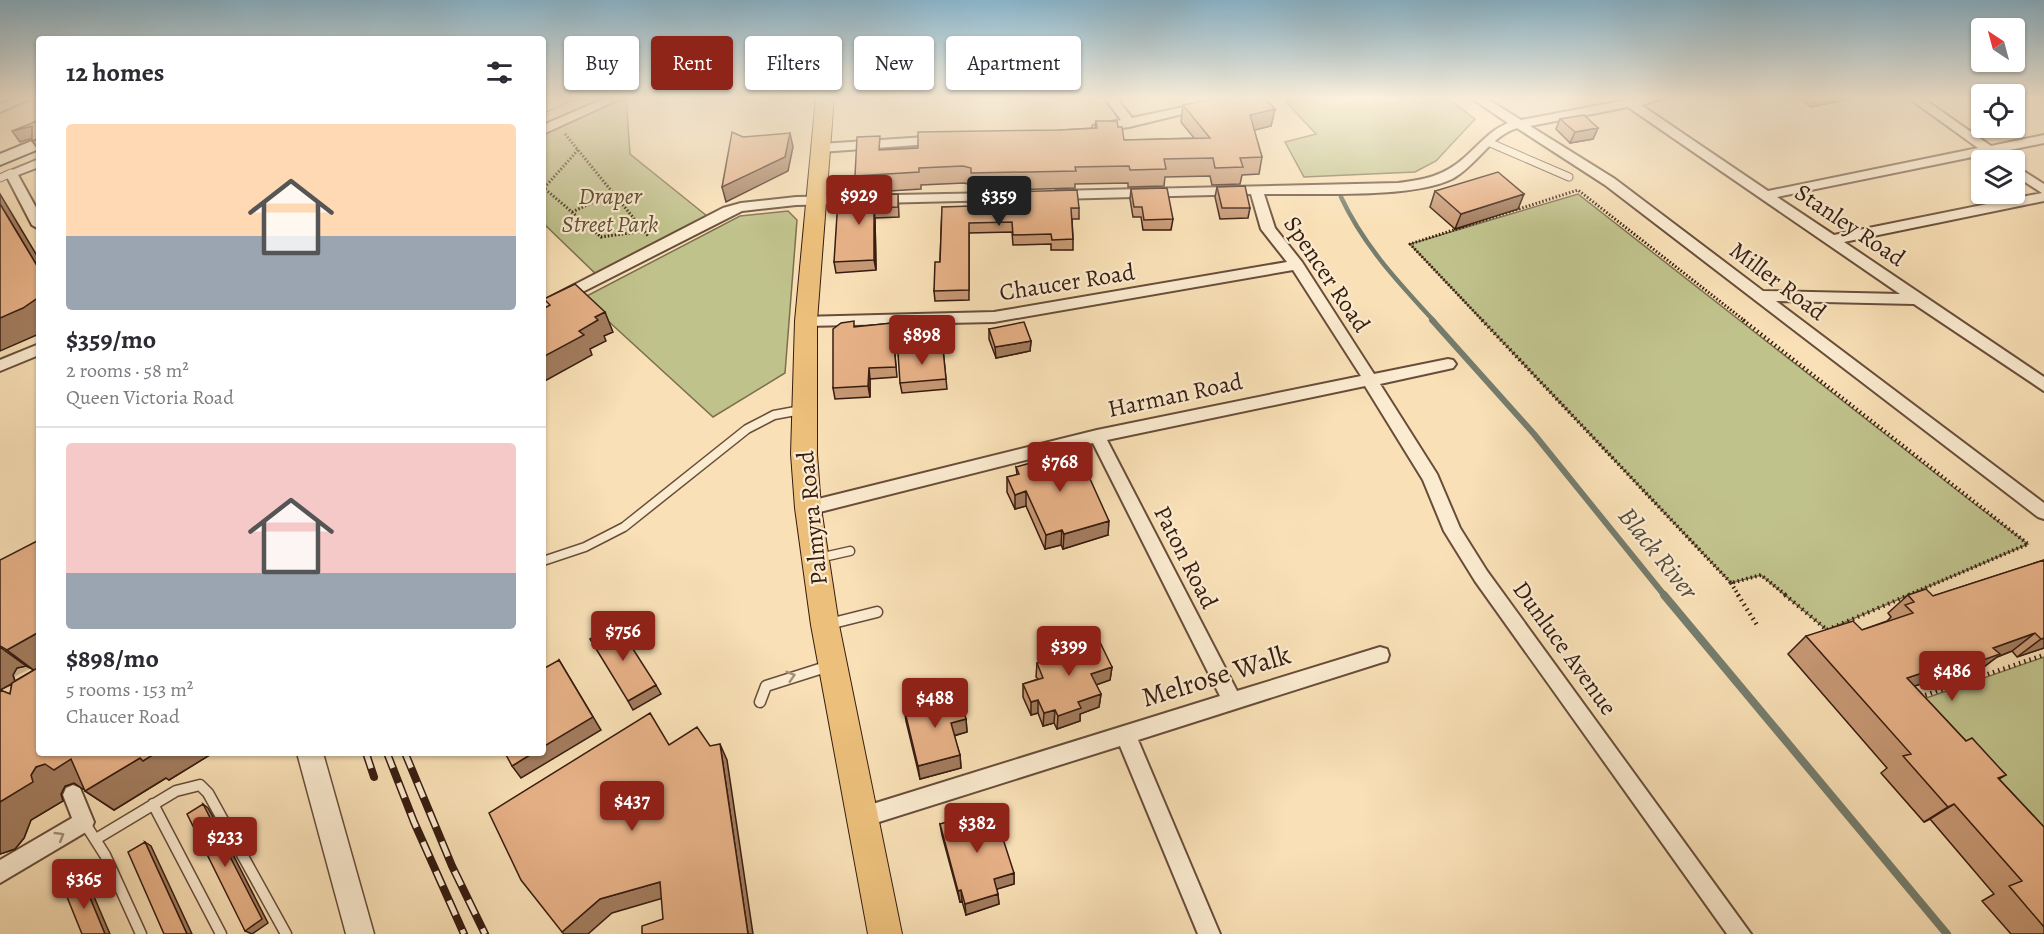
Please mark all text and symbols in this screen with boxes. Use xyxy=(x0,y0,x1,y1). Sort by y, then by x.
north arrow xyxy=(1971,18,2025,72)
map controls xyxy=(1971,18,2025,204)
chip: Buy xyxy=(564,36,639,90)
chip: Rent xyxy=(651,36,733,90)
chip: Filters xyxy=(745,36,842,90)
chip: New xyxy=(854,36,934,90)
chip: Apartment xyxy=(946,36,1081,90)
text: 12 homes xyxy=(66,55,164,90)
icon: filters xyxy=(483,56,516,89)
button: locate xyxy=(1971,84,2025,138)
button: layers xyxy=(1971,150,2025,204)
icon: home xyxy=(237,163,345,271)
pin: $929 xyxy=(823,175,895,226)
pin: $359 xyxy=(963,176,1035,227)
street label: Stanley Road xyxy=(1788,176,1912,274)
park label: Draper Street Park xyxy=(562,180,659,240)
text: $929 xyxy=(840,181,878,208)
text: $359 xyxy=(981,182,1017,209)
street label: Spencer Road xyxy=(1276,210,1378,338)
street label: Miller Road xyxy=(1723,234,1833,328)
street label: Chaucer Road xyxy=(997,256,1137,308)
pin: $898 xyxy=(886,315,958,366)
text: $898 xyxy=(903,321,941,348)
text: $359/mo xyxy=(66,322,156,357)
text: 2 rooms · 58 m² xyxy=(66,357,189,384)
street label: Harman Road xyxy=(1105,365,1245,425)
text: Queen Victoria Road xyxy=(66,384,234,411)
pin: $768 xyxy=(1024,442,1096,493)
text: $768 xyxy=(1042,448,1078,475)
street label: Palmyra Road xyxy=(789,449,835,587)
icon: home xyxy=(237,482,345,590)
street label: Paton Road xyxy=(1146,500,1226,614)
water label: Black River xyxy=(1610,500,1707,607)
street label: Dunluce Avenue xyxy=(1505,574,1625,722)
pin: $756 xyxy=(587,611,659,662)
text: $756 xyxy=(605,617,641,644)
pin: $399 xyxy=(1033,626,1105,677)
text: $399 xyxy=(1051,632,1087,659)
street label: Melrose Walk xyxy=(1137,635,1295,717)
text: $898/mo xyxy=(66,641,159,676)
pin: $486 xyxy=(1916,651,1988,702)
text: $486 xyxy=(1933,657,1971,684)
one-way arrow xyxy=(785,671,795,683)
text: 5 rooms · 153 m² xyxy=(66,676,193,703)
pin: $488 xyxy=(899,678,971,729)
text: $488 xyxy=(916,684,954,711)
text: Chaucer Road xyxy=(66,703,180,730)
pin: $437 xyxy=(596,781,668,832)
text: $437 xyxy=(614,787,650,814)
pin: $382 xyxy=(941,803,1013,854)
text: $382 xyxy=(958,809,996,836)
pin: $233 xyxy=(189,817,261,868)
text: $233 xyxy=(207,823,243,850)
one-way arrow xyxy=(54,832,64,843)
pin: $365 xyxy=(48,859,120,910)
text: $365 xyxy=(66,865,102,892)

